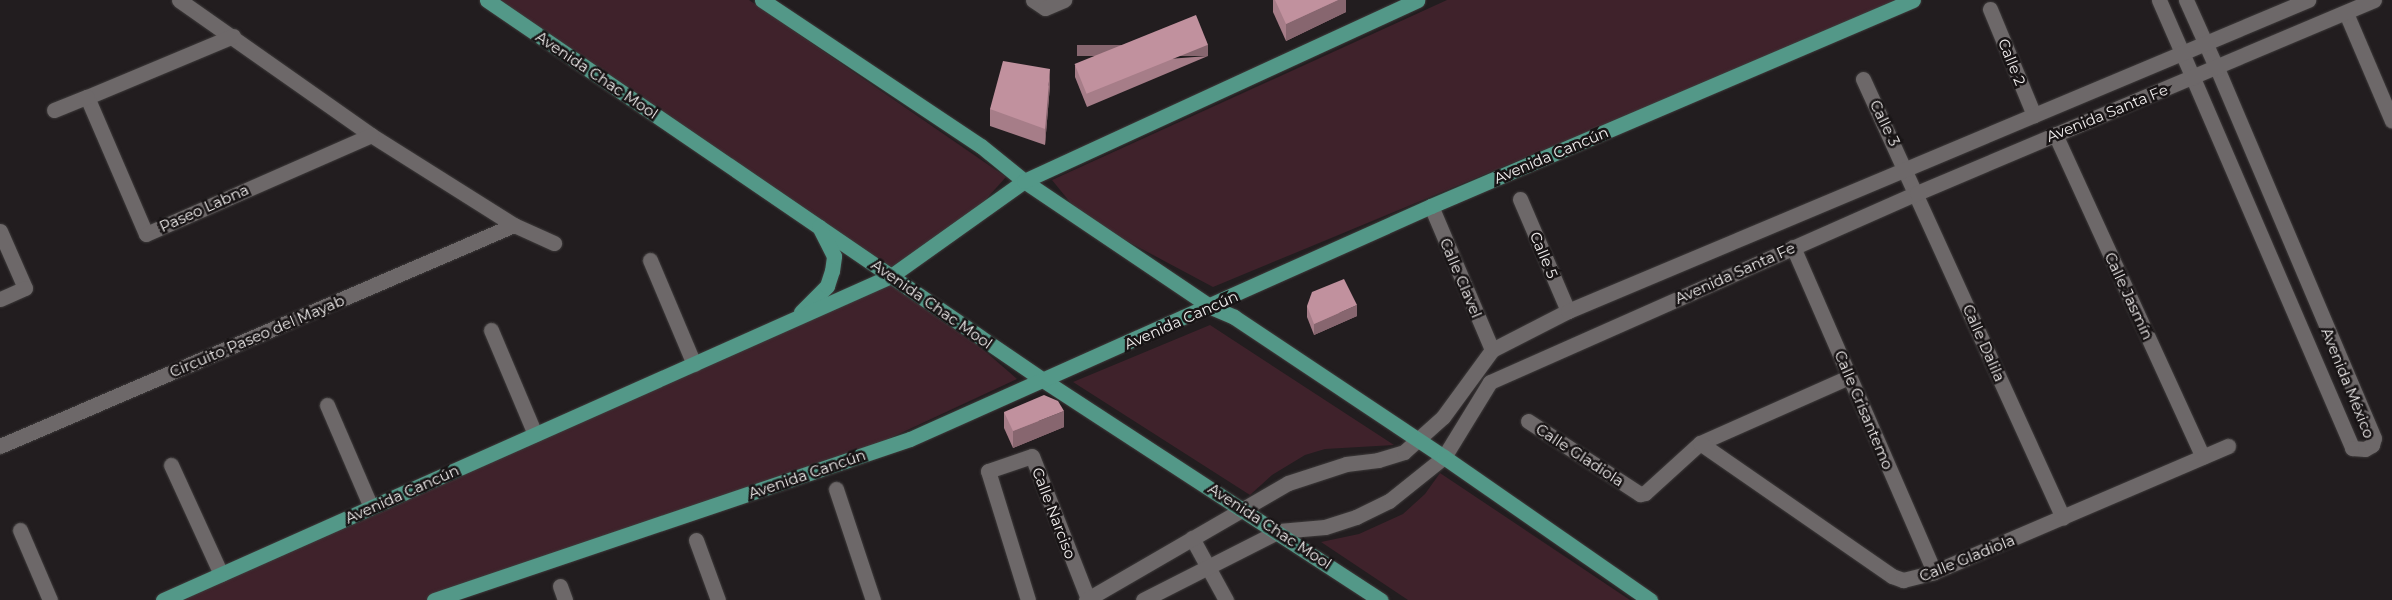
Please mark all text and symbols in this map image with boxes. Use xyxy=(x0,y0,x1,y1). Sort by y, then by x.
street label: Avenida Chac Mool xyxy=(532,27,662,123)
street label: Calle 2 xyxy=(1994,36,2030,88)
street label: Avenida Santa Fe xyxy=(2044,80,2170,146)
street label: Calle 3 xyxy=(1866,97,1904,149)
street label: Avenida Cancún xyxy=(1491,123,1611,187)
street label: Paseo Labna xyxy=(157,180,251,236)
street label: Calle 5 xyxy=(1526,229,1562,281)
street label: Calle Clavel xyxy=(1436,235,1486,321)
street label: Avenida Santa Fe xyxy=(1672,238,1798,308)
street label: Calle Jasmín xyxy=(2101,250,2157,342)
street label: Avenida Chac Mool xyxy=(868,255,996,353)
street label: Avenida Cancún xyxy=(1121,287,1241,353)
street label: Circuito Paseo del Mayab xyxy=(167,291,347,381)
street label: Calle Dalila xyxy=(1959,302,2009,384)
street label: Avenida México xyxy=(2318,325,2378,441)
street label: Calle Crisantemo xyxy=(1831,348,1897,472)
street label: Calle Gladiola xyxy=(1533,420,1627,490)
street label: Avenida Cancún xyxy=(746,446,868,502)
street label: Avenida Cancún xyxy=(342,461,462,527)
street label: Calle Narciso xyxy=(1028,465,1080,561)
street label: Avenida Chac Mool xyxy=(1205,479,1335,573)
street label: Calle Gladiola xyxy=(1917,531,2017,585)

